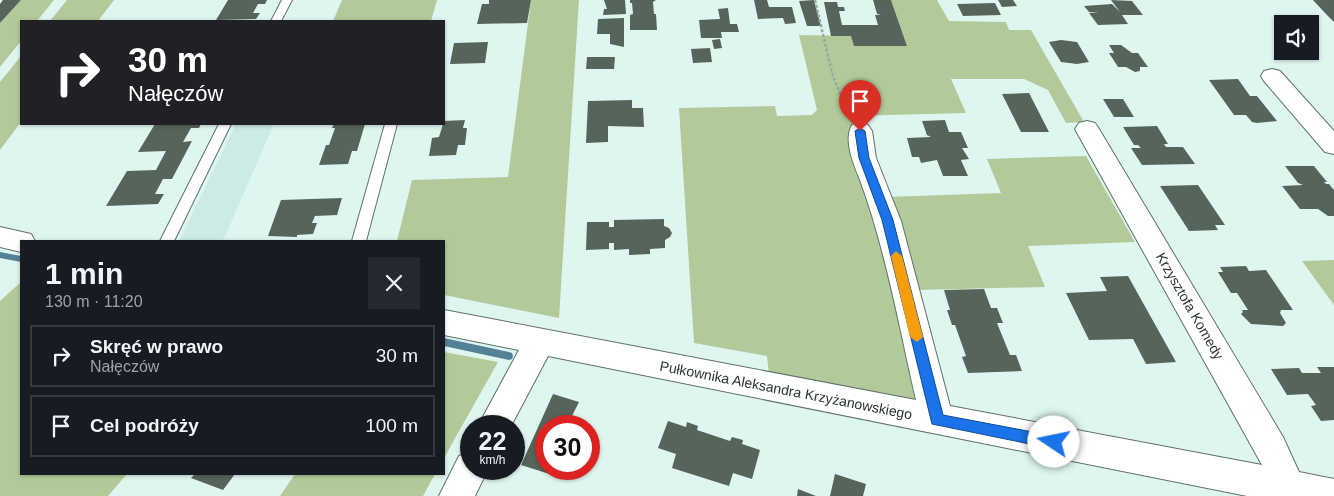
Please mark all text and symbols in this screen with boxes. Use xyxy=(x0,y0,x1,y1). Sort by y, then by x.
map controls xyxy=(1274,15,1319,60)
button: sound xyxy=(1274,15,1319,60)
icon: right xyxy=(45,40,110,105)
text: 30 m xyxy=(128,40,208,79)
pin xyxy=(839,80,881,131)
text: Nałęczów xyxy=(128,81,223,106)
icon: arrive xyxy=(846,87,874,115)
street label: Krzysztofa Komedy xyxy=(1153,250,1227,362)
text: 1 min xyxy=(45,257,123,290)
button: close xyxy=(368,257,420,309)
text: 130 m · 11:20 xyxy=(45,293,143,310)
text: Skręć w prawo xyxy=(90,336,223,357)
icon: right xyxy=(47,342,75,370)
text: 30 m xyxy=(376,345,418,366)
text: Nałęczów xyxy=(90,358,159,375)
street label: Pułkownika Aleksandra Krzyżanowskiego xyxy=(658,358,914,422)
icon: arrive xyxy=(47,412,75,440)
text: Cel podróży xyxy=(90,415,199,436)
text: 100 m xyxy=(365,415,418,436)
speed limit sign: 30 xyxy=(535,415,600,480)
position arrow xyxy=(1027,415,1079,467)
text: 22 xyxy=(479,427,506,455)
text: km/h xyxy=(479,453,506,467)

